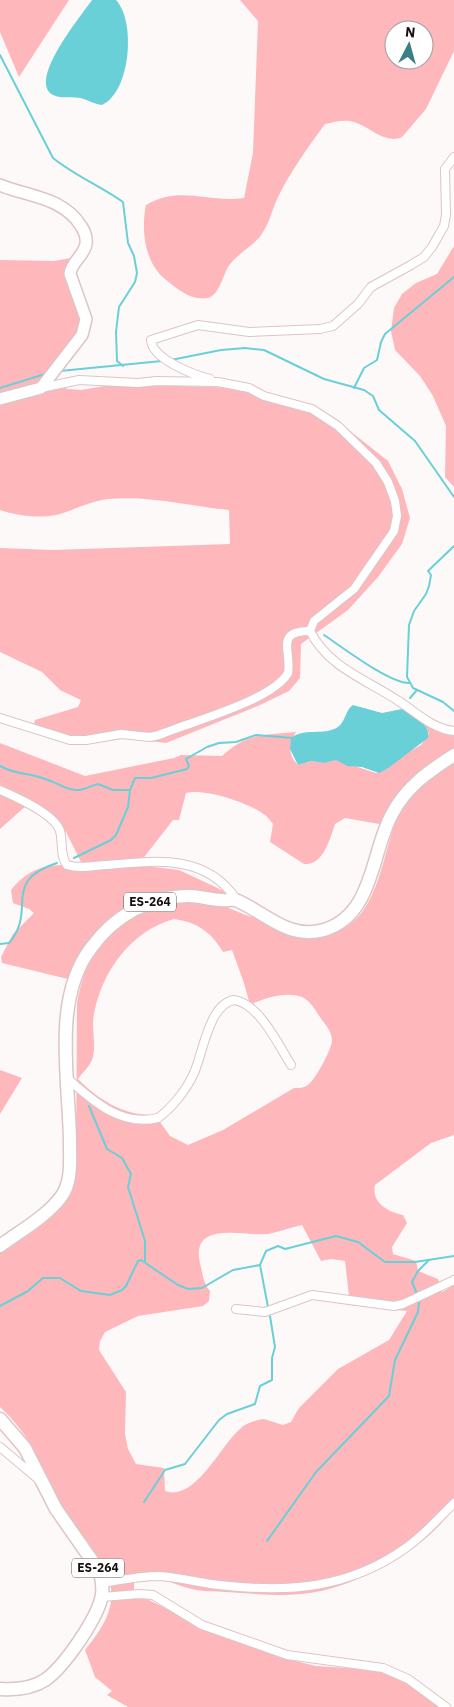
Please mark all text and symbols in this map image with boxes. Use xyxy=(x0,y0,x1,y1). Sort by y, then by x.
north arrow xyxy=(384,20,434,70)
text: N xyxy=(404,23,416,42)
road number: ES-264 xyxy=(124,892,176,912)
road number: ES-264 xyxy=(72,1559,124,1578)

